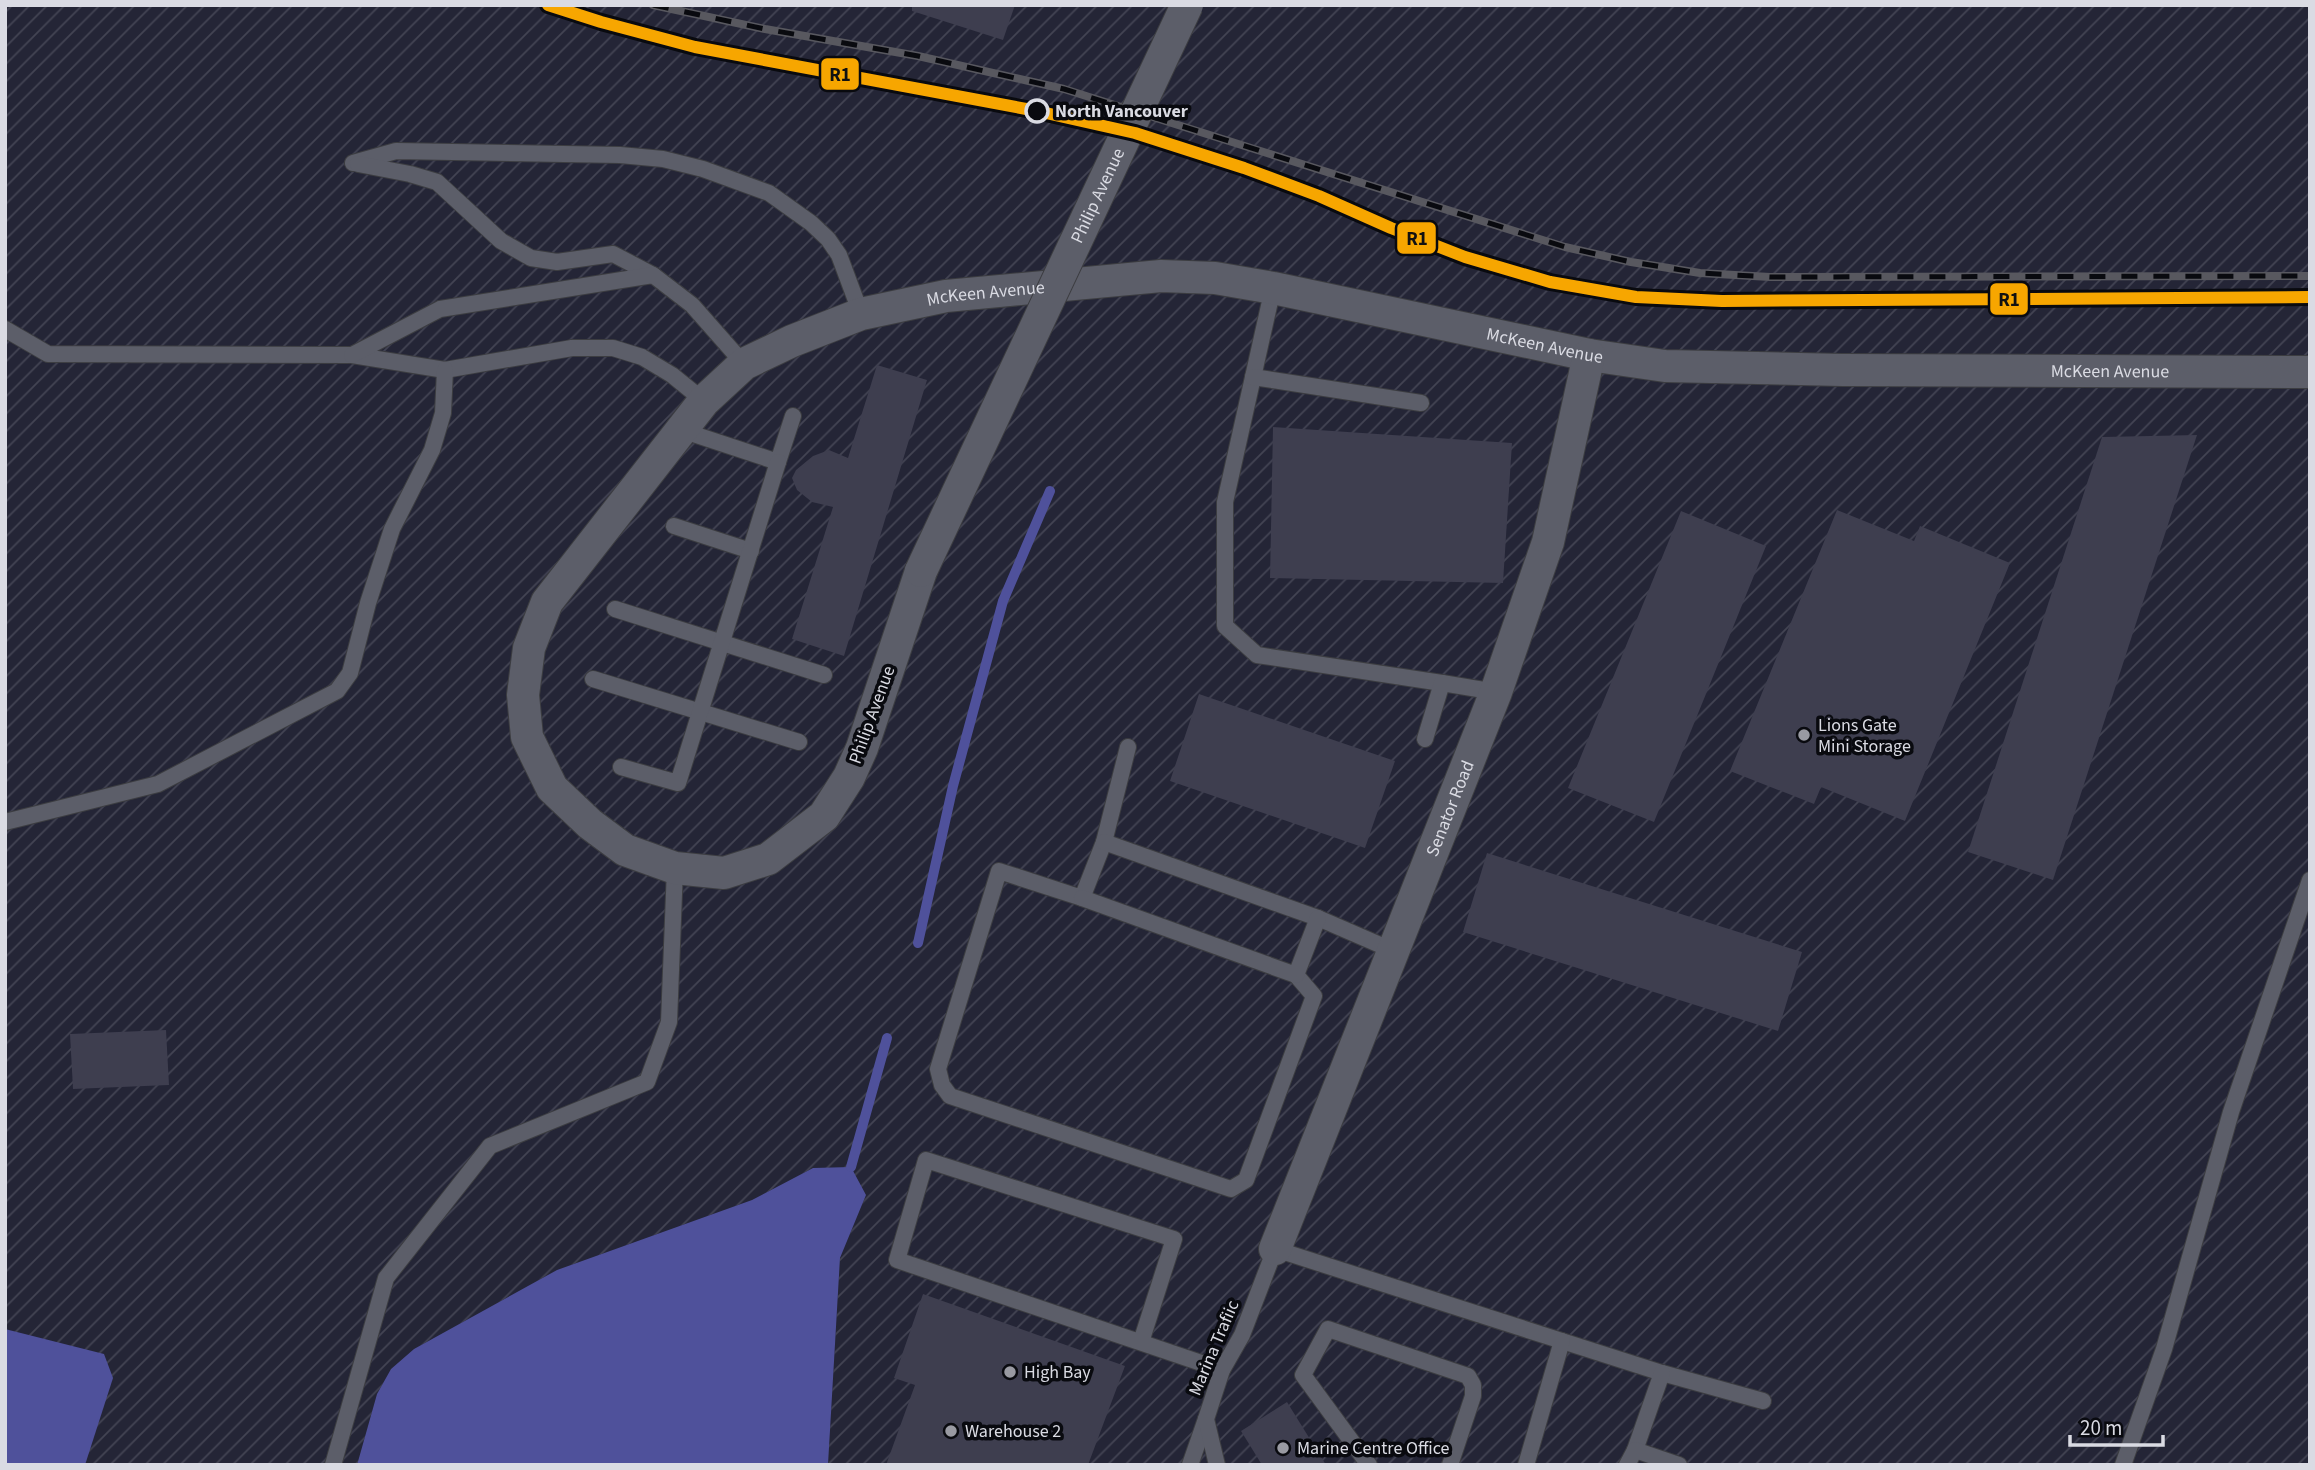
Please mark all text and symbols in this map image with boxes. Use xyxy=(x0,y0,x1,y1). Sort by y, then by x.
line badge: R1 xyxy=(820,57,860,91)
text: R1 xyxy=(829,62,851,89)
marker: North Vancouver xyxy=(1025,99,1049,123)
place label: North Vancouver xyxy=(1055,99,1189,124)
street label: Philip Avenue xyxy=(1064,144,1131,247)
line badge: R1 xyxy=(1396,221,1437,255)
text: R1 xyxy=(1406,226,1428,253)
street label: McKeen Avenue xyxy=(924,274,1046,312)
line badge: R1 xyxy=(1989,282,2029,316)
text: R1 xyxy=(1998,287,2020,314)
street label: McKeen Avenue xyxy=(1484,321,1605,369)
street label: McKeen Avenue xyxy=(2051,358,2169,384)
street label: Philip Avenue xyxy=(843,663,901,767)
place label: Lions Gate Mini Storage xyxy=(1818,713,1911,759)
marker: Lions Gate Mini Storage xyxy=(1796,727,1812,743)
street label: Senator Road xyxy=(1419,757,1480,860)
street label: Marina Trafiic xyxy=(1183,1296,1245,1400)
place label: High Bay xyxy=(1024,1360,1091,1385)
marker: High Bay xyxy=(1002,1364,1018,1380)
scale bar xyxy=(2070,1404,2163,1448)
text: 20 m xyxy=(2080,1413,2122,1443)
place label: Warehouse 2 xyxy=(965,1419,1061,1444)
marker: Warehouse 2 xyxy=(943,1423,959,1439)
place label: Marine Centre Office xyxy=(1297,1436,1450,1461)
marker: Marine Centre Office xyxy=(1275,1440,1291,1456)

